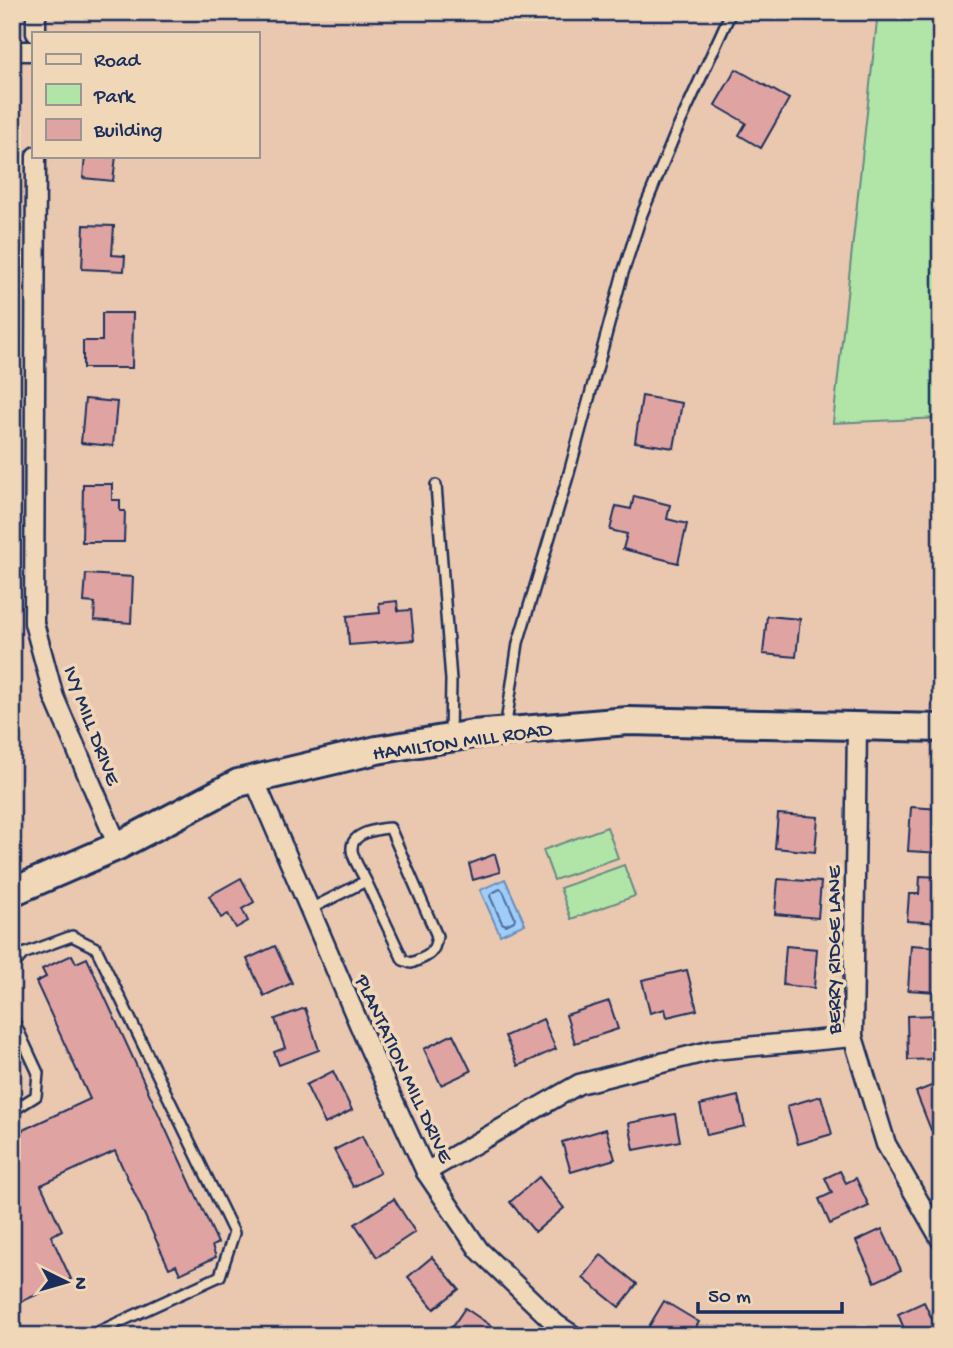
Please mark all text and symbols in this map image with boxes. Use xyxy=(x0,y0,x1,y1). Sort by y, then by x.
legend xyxy=(32,32,259,158)
text: Road xyxy=(94,50,142,75)
text: Park xyxy=(93,86,137,111)
text: Building xyxy=(93,120,163,145)
street label: IVY MILL DRIVE xyxy=(55,663,124,790)
street label: HAMILTON MILL ROAD xyxy=(371,718,554,768)
street label: BERRY RIDGE LANE xyxy=(824,865,849,1035)
street label: PLANTATION MILL DRIVE xyxy=(347,970,457,1168)
north arrow xyxy=(32,1246,102,1316)
scale bar xyxy=(698,1271,841,1315)
text: N xyxy=(67,1276,91,1290)
text: 50 m xyxy=(708,1286,751,1311)

